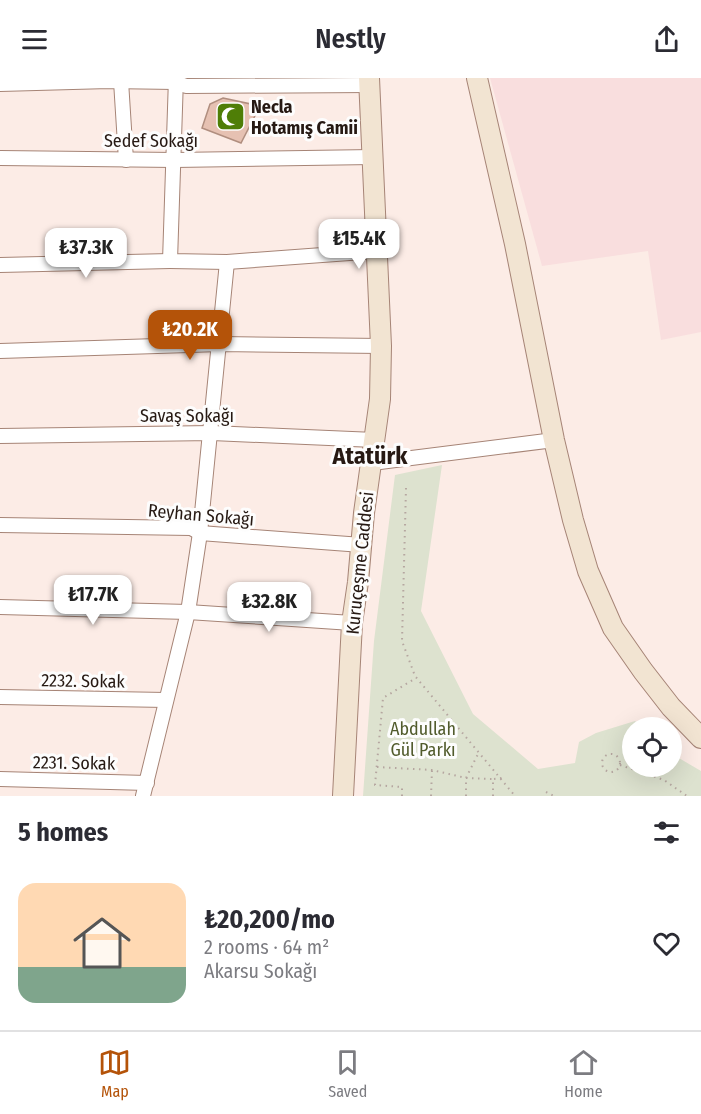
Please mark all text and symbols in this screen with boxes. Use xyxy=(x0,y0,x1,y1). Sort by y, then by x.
icon: menu xyxy=(18,23,51,56)
text: Nestly xyxy=(315,23,386,55)
icon: share xyxy=(650,23,683,56)
place label: Necla Hotamış Camii xyxy=(251,96,358,139)
mosque icon: Necla Hotamış Camii xyxy=(214,101,246,133)
street label: Sedef Sokağı xyxy=(104,130,198,152)
pin: ₺15.4K xyxy=(310,219,408,270)
text: ₺15.4K xyxy=(332,226,386,250)
pin: ₺37.3K xyxy=(37,228,135,279)
text: ₺37.3K xyxy=(59,235,113,259)
pin: ₺20.2K xyxy=(141,310,239,361)
text: ₺20.2K xyxy=(162,317,218,341)
street label: Savaş Sokağı xyxy=(140,405,234,427)
district label: Atatürk xyxy=(331,442,408,470)
street label: Kuruçeşme Caddesi xyxy=(342,490,378,636)
street label: Reyhan Sokağı xyxy=(147,499,255,531)
pin: ₺17.7K xyxy=(44,575,142,626)
text: ₺17.7K xyxy=(68,582,118,606)
pin: ₺32.8K xyxy=(220,582,318,633)
text: ₺32.8K xyxy=(241,589,297,613)
street label: 2232. Sokak xyxy=(41,669,126,693)
map controls xyxy=(622,717,682,777)
button: locate xyxy=(622,717,682,777)
park label: Abdullah Gül Parkı xyxy=(390,718,456,761)
street label: 2231. Sokak xyxy=(33,751,116,775)
icon: filters xyxy=(650,816,683,849)
text: 5 homes xyxy=(18,817,108,848)
text: ₺20,200/mo xyxy=(204,904,335,935)
icon: home xyxy=(66,907,138,979)
icon: heart xyxy=(650,927,683,960)
text: 2 rooms · 64 m² xyxy=(204,935,329,959)
text: Akarsu Sokağı xyxy=(204,959,317,983)
tab: Map xyxy=(98,1046,131,1101)
tab: Saved xyxy=(328,1046,367,1101)
tab: Home xyxy=(564,1046,603,1101)

